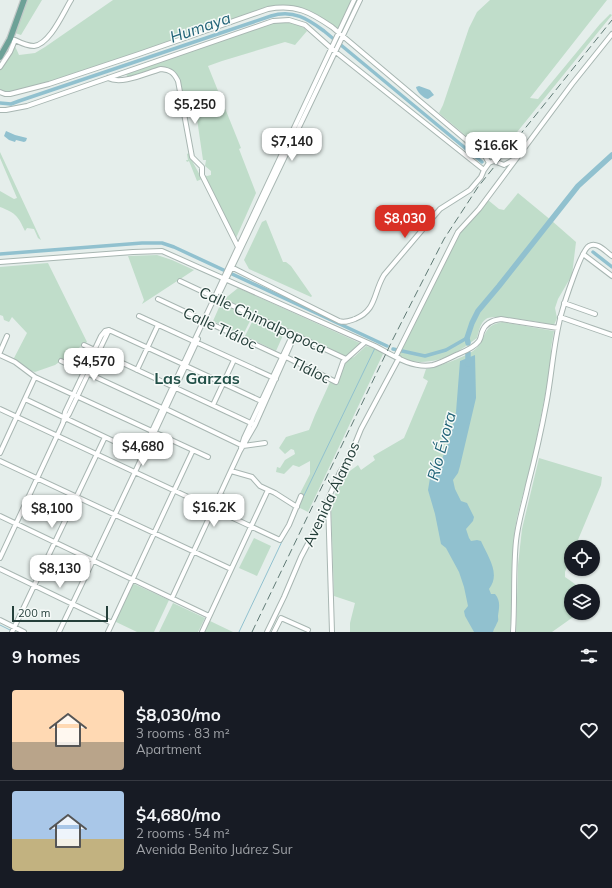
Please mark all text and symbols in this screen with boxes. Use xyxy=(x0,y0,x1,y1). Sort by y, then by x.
water label: Humaya xyxy=(167,7,233,47)
pin: $5,250 xyxy=(162,91,228,125)
text: $5,250 xyxy=(174,96,216,112)
pin: $7,140 xyxy=(259,128,325,162)
pin: $16.6K xyxy=(463,132,529,166)
text: $7,140 xyxy=(271,133,313,149)
text: $16.6K xyxy=(474,137,518,153)
pin: $8,030 xyxy=(372,205,438,239)
text: $8,030 xyxy=(384,210,426,226)
street label: Calle Chimalpopoca xyxy=(196,282,330,358)
street label: Calle Tláloc xyxy=(180,303,260,353)
pin: $4,570 xyxy=(61,348,127,382)
street label: Tláloc xyxy=(288,352,334,388)
text: $4,570 xyxy=(73,353,115,369)
district label: Las Garzas xyxy=(154,368,240,388)
water label: Río Évora xyxy=(422,409,460,483)
pin: $4,680 xyxy=(110,433,176,467)
text: $4,680 xyxy=(122,438,164,454)
street label: Avenida Álamos xyxy=(298,438,364,550)
pin: $16.2K xyxy=(181,494,247,528)
pin: $8,100 xyxy=(19,495,85,529)
text: $16.2K xyxy=(192,499,236,515)
text: $8,100 xyxy=(31,500,73,516)
map controls xyxy=(564,540,600,620)
button: locate xyxy=(564,540,600,576)
pin: $8,130 xyxy=(27,555,93,589)
text: $8,130 xyxy=(39,560,81,576)
button: layers xyxy=(564,584,600,620)
scale bar xyxy=(12,604,108,623)
text: 200 m xyxy=(18,606,50,620)
icon: filters xyxy=(578,645,600,667)
text: 9 homes xyxy=(12,646,80,667)
text: $8,030/mo xyxy=(136,704,221,725)
icon: home xyxy=(44,706,92,754)
icon: heart xyxy=(578,719,600,741)
text: 3 rooms · 83 m² xyxy=(136,725,230,741)
text: Apartment xyxy=(136,741,201,757)
text: $4,680/mo xyxy=(136,804,221,825)
icon: home xyxy=(44,807,92,855)
icon: heart xyxy=(578,820,600,842)
text: 2 rooms · 54 m² xyxy=(136,825,230,841)
text: Avenida Benito Juárez Sur xyxy=(136,841,292,857)

